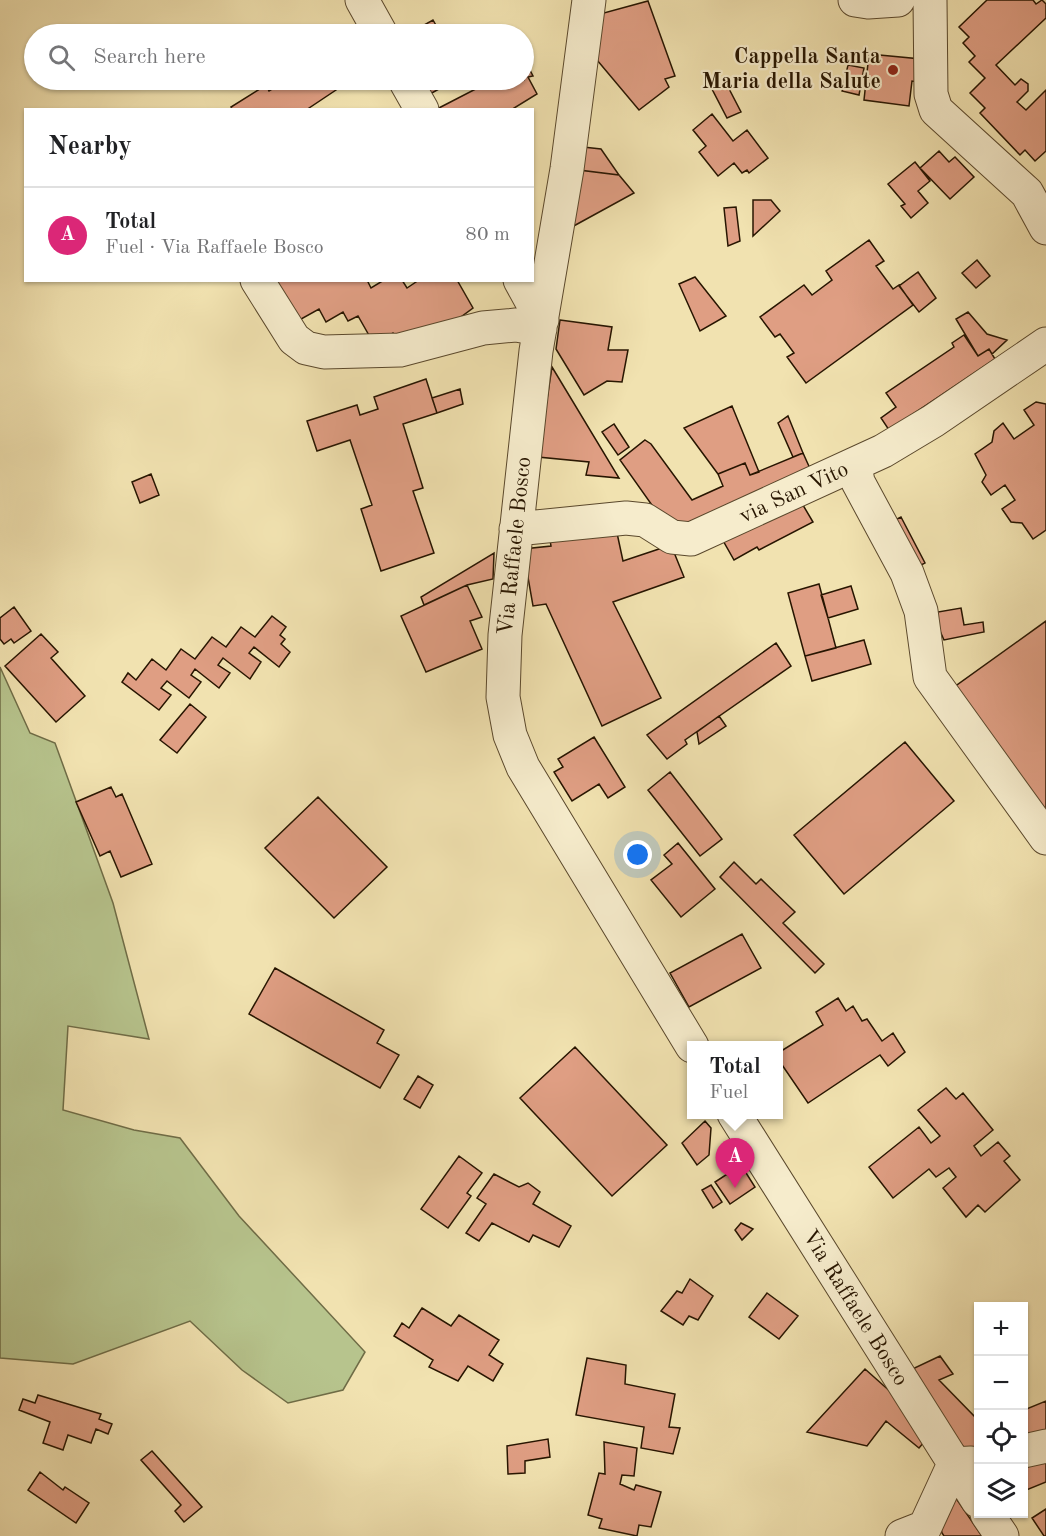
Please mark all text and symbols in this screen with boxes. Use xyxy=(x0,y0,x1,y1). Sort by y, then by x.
search box xyxy=(24,24,534,90)
icon: search xyxy=(45,41,78,74)
text: Search here xyxy=(93,46,206,68)
place label: Cappella Santa Maria della Salute xyxy=(702,46,881,93)
marker: Cappella Santa Maria della Salute xyxy=(886,63,900,77)
text: Nearby xyxy=(48,134,132,160)
text: Total xyxy=(105,211,156,233)
text: A xyxy=(60,225,75,245)
text: 80 m xyxy=(465,225,510,245)
text: Fuel · Via Raffaele Bosco xyxy=(105,238,324,258)
street label: Via Raffaele Bosco xyxy=(495,456,535,636)
street label: via San Vito xyxy=(736,458,852,528)
your location xyxy=(623,840,652,869)
popup xyxy=(687,1041,783,1119)
text: Total xyxy=(709,1056,761,1078)
text: Fuel xyxy=(709,1083,748,1103)
pin: A xyxy=(716,1138,754,1188)
street label: Via Raffaele Bosco xyxy=(798,1226,912,1390)
map controls xyxy=(974,1302,1028,1518)
button: + xyxy=(974,1302,1028,1356)
button: − xyxy=(974,1356,1028,1410)
button: locate xyxy=(974,1410,1028,1464)
button: layers xyxy=(974,1464,1028,1518)

